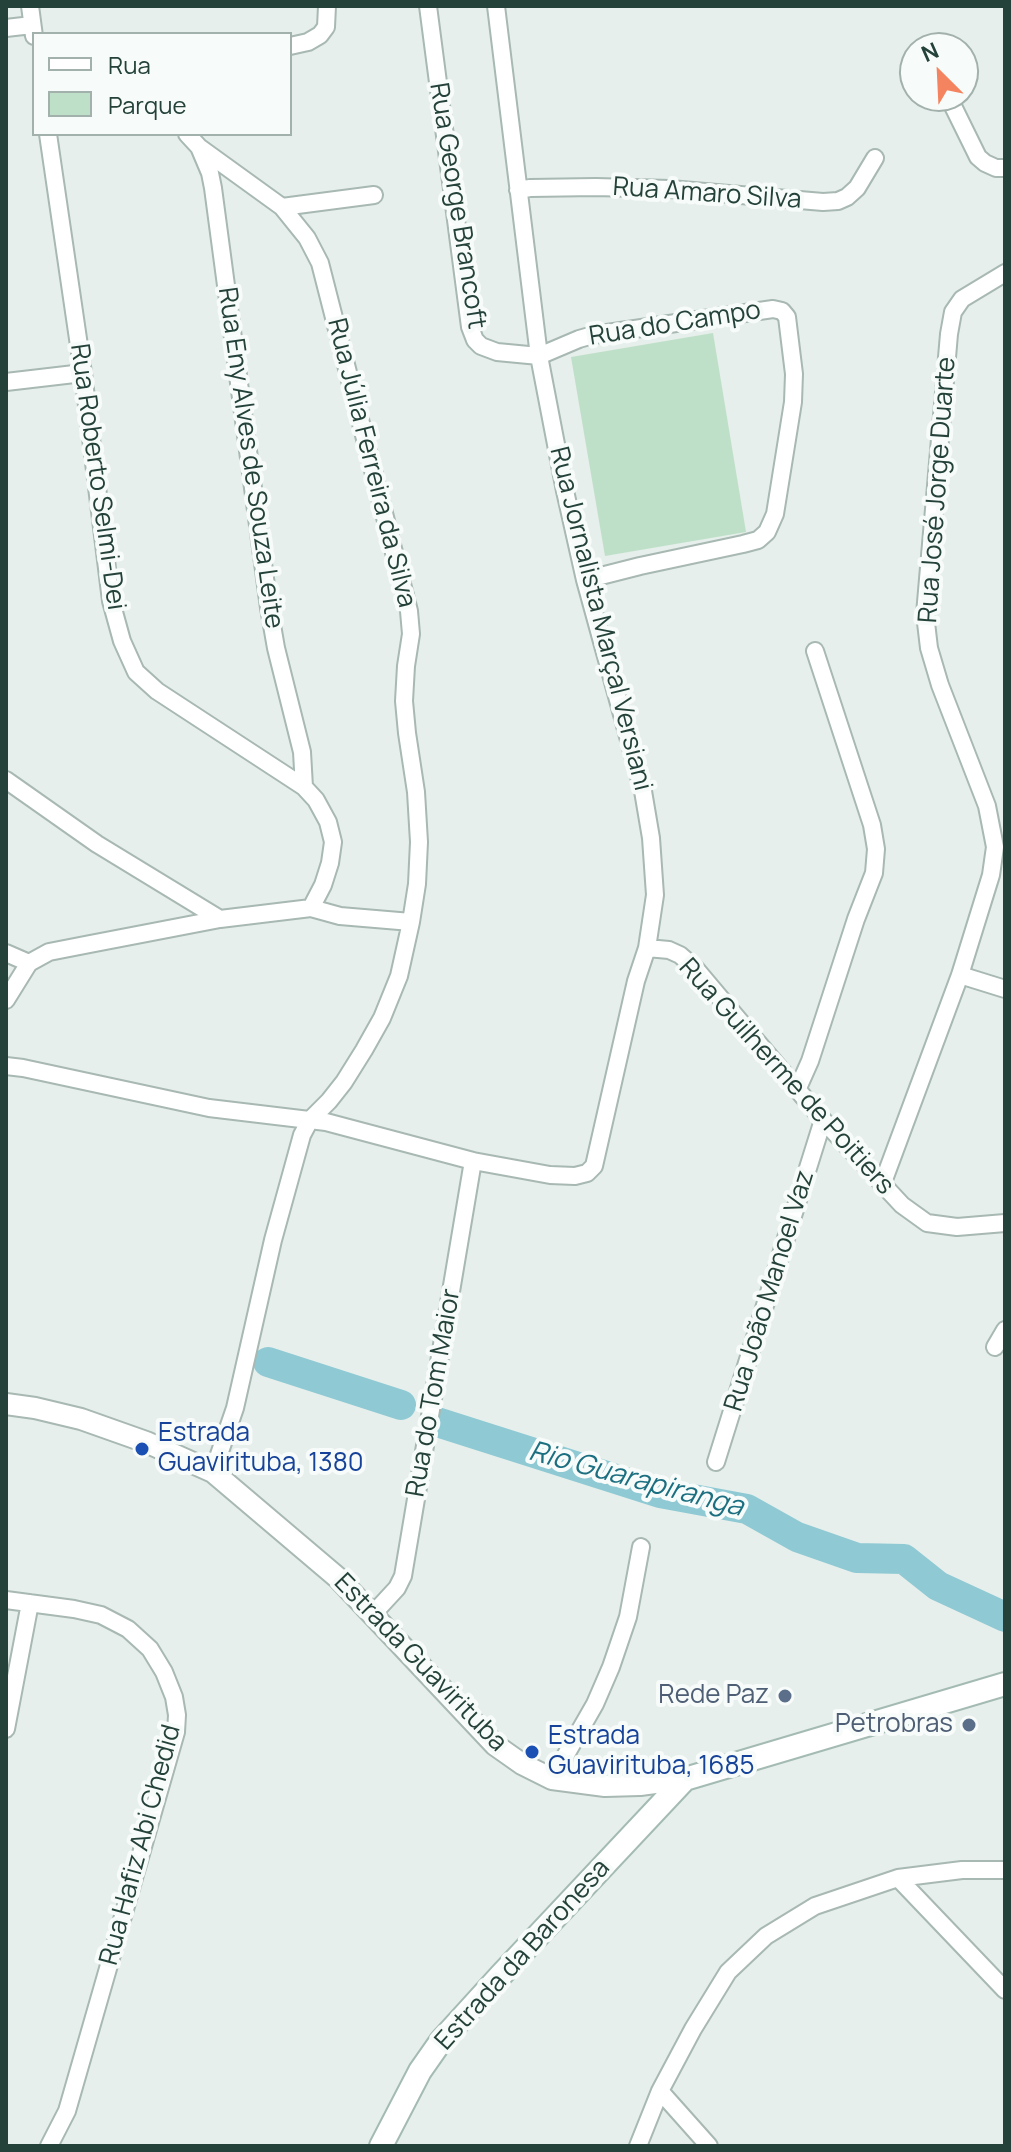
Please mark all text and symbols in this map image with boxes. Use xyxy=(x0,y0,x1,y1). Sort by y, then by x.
legend xyxy=(32,32,292,136)
north arrow xyxy=(899,32,979,112)
text: N xyxy=(917,35,943,69)
text: Rua xyxy=(108,48,151,81)
street label: Rua George Brancoft xyxy=(422,81,492,331)
text: Parque xyxy=(108,88,186,121)
street label: Rua Amaro Silva xyxy=(612,172,802,216)
street label: Rua Eny Alves de Souza Leite xyxy=(211,285,289,631)
street label: Rua do Campo xyxy=(587,295,763,353)
street label: Rua Júlia Ferreira da Silva xyxy=(320,315,422,611)
street label: Rua Roberto Selmi-Dei xyxy=(63,342,131,612)
street label: Rua José Jorge Duarte xyxy=(913,356,963,624)
street label: Rua Jornalista Marçal Versiani xyxy=(542,444,658,794)
street label: Rua Guilherme de Poitiers xyxy=(672,953,900,1201)
street label: Rua João Manoel Vaz xyxy=(719,1167,821,1415)
street label: Rua do Tom Maior xyxy=(400,1287,468,1499)
place label: Estrada Guavirituba, 1380 xyxy=(158,1418,364,1480)
water label: Rio Guarapiranga xyxy=(525,1435,747,1525)
marker: Estrada Guavirituba, 1380 xyxy=(133,1440,151,1458)
street label: Estrada Guavirituba xyxy=(327,1568,513,1758)
place label: Rede Paz xyxy=(658,1680,769,1712)
marker: Rede Paz xyxy=(776,1687,794,1705)
place label: Petrobras xyxy=(835,1709,953,1741)
marker: Petrobras xyxy=(960,1716,978,1734)
street label: Rua Hafiz Abi Chedid xyxy=(94,1721,188,1969)
place label: Estrada Guavirituba, 1685 xyxy=(548,1721,755,1782)
marker: Estrada Guavirituba, 1685 xyxy=(523,1743,541,1761)
street label: Estrada da Baronesa xyxy=(429,1853,617,2057)

